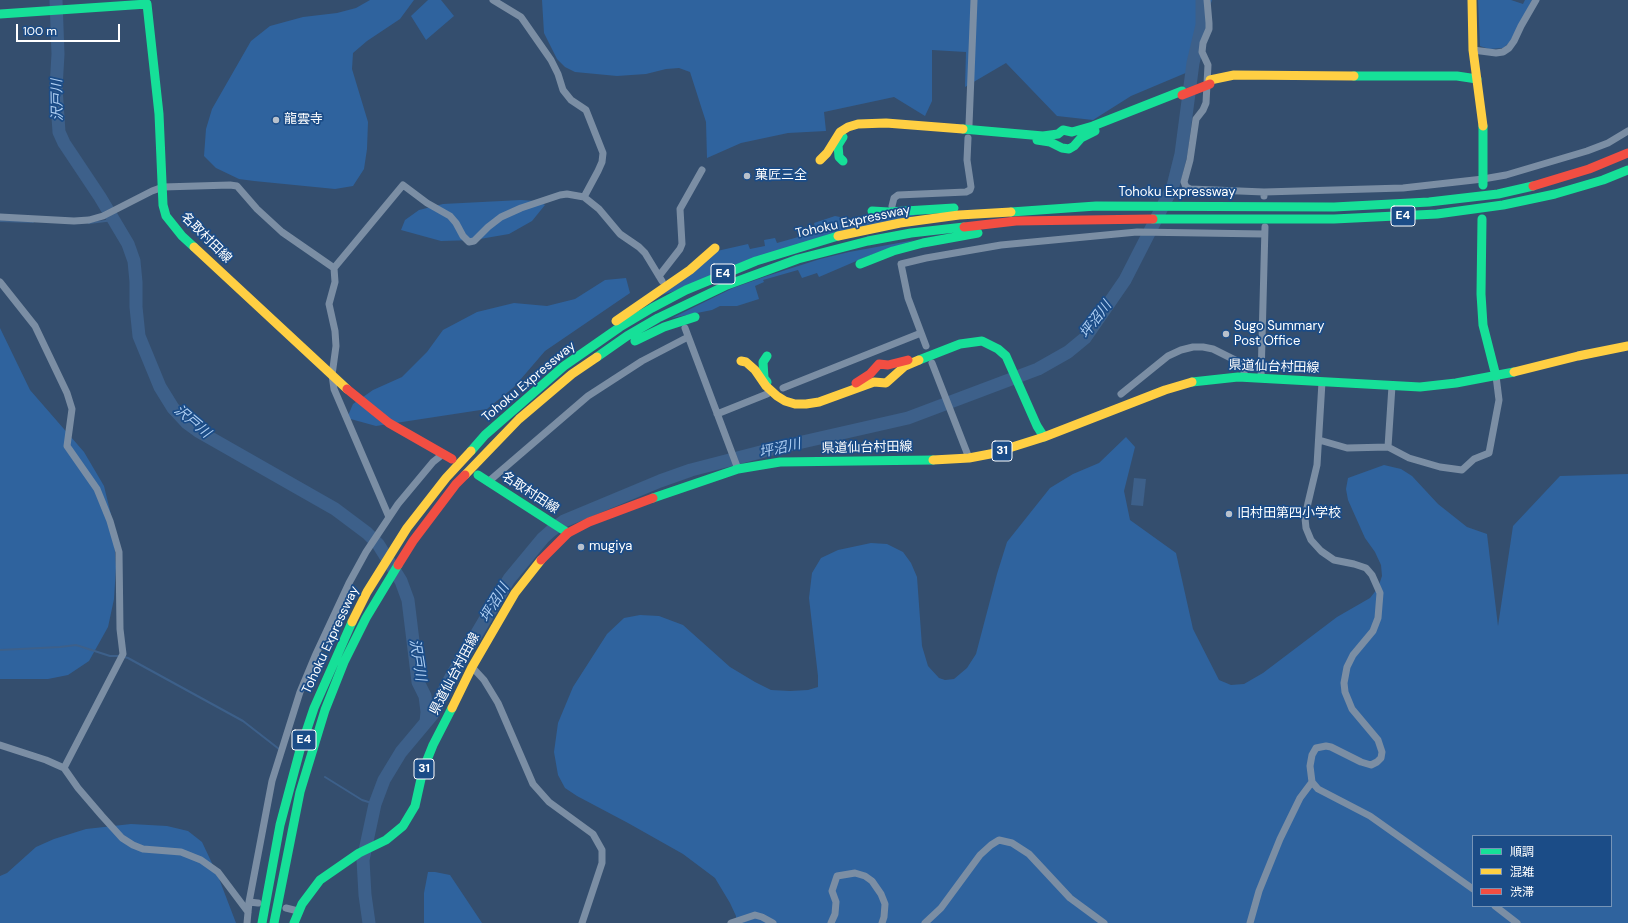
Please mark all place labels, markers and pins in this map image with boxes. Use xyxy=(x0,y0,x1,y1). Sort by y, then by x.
place label: 龍雲寺 xyxy=(284,112,323,128)
marker: 龍雲寺 xyxy=(271,115,281,125)
place label: 菓匠三全 xyxy=(755,168,807,184)
marker: 菓匠三全 xyxy=(742,171,752,181)
place label: Sugo Summary Post Office xyxy=(1234,319,1324,350)
marker: Sugo Summary Post Office xyxy=(1221,329,1231,339)
place label: 旧村田第四小学校 xyxy=(1237,506,1341,522)
marker: 旧村田第四小学校 xyxy=(1224,509,1234,519)
place label: mugiya xyxy=(589,539,632,555)
marker: mugiya xyxy=(576,542,586,552)

